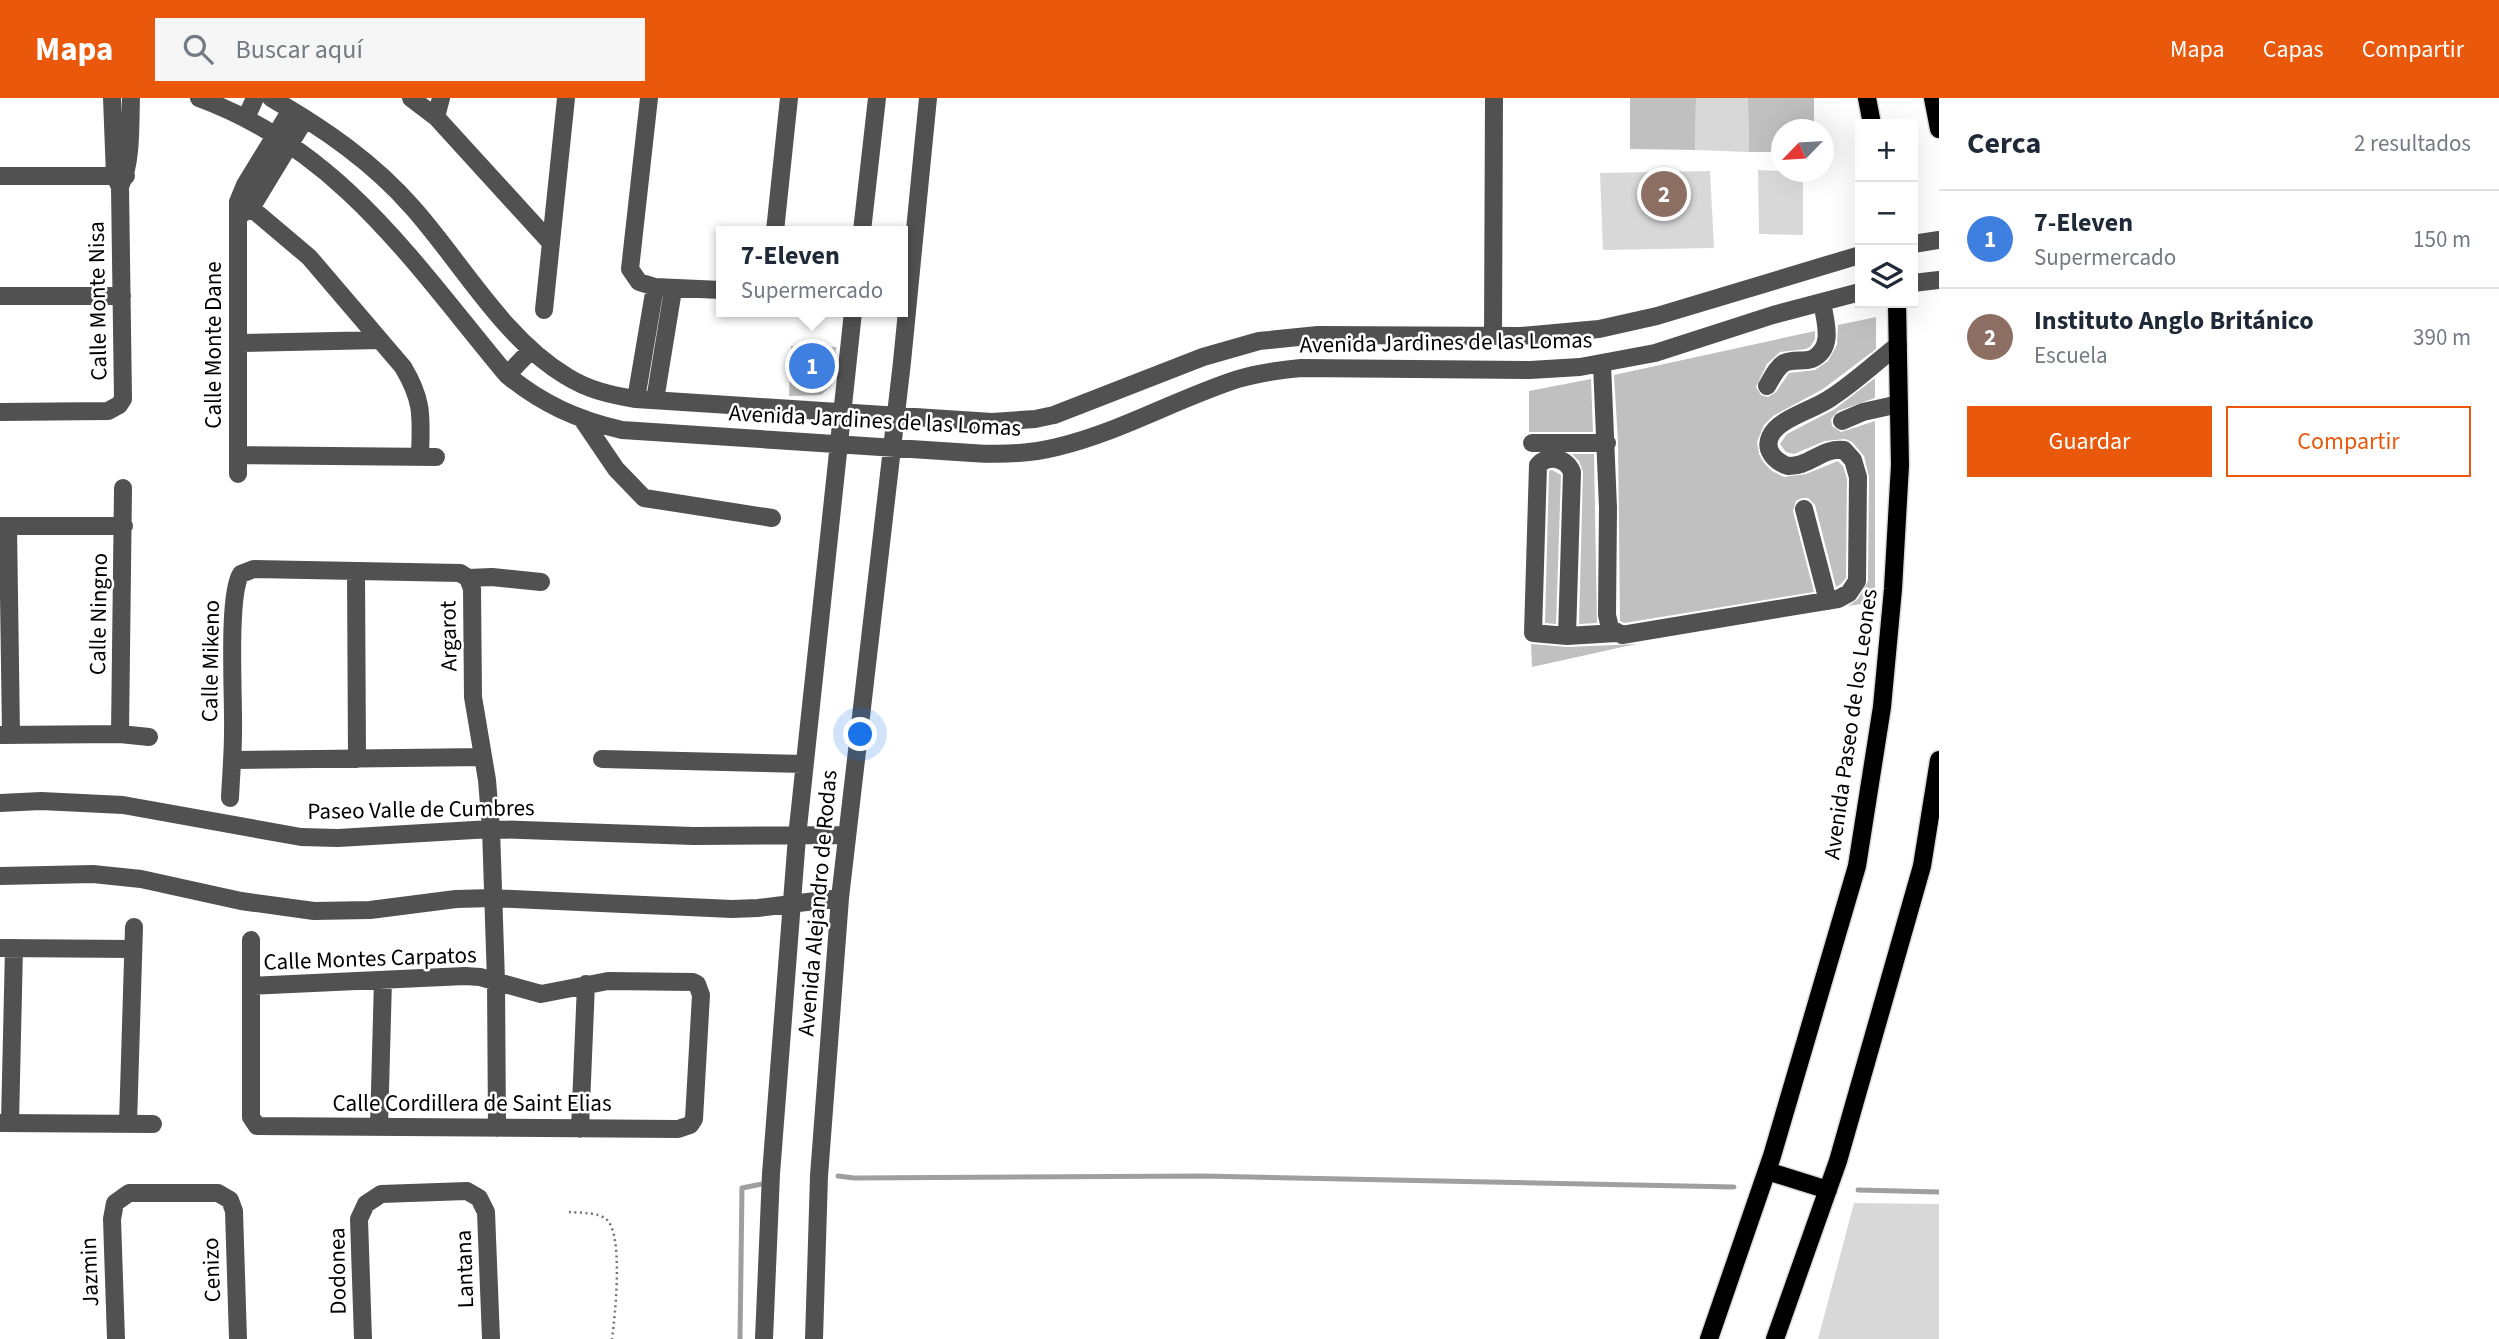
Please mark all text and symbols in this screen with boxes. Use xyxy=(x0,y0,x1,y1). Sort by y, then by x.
search box xyxy=(155,18,645,81)
text: Mapa xyxy=(35,26,113,73)
icon: search xyxy=(179,30,217,68)
text: Buscar aquí xyxy=(235,31,363,68)
text: Mapa xyxy=(2170,32,2225,67)
text: Capas xyxy=(2263,32,2324,67)
text: Compartir xyxy=(2362,32,2464,67)
north arrow xyxy=(1771,119,1834,182)
map controls xyxy=(1855,119,1918,308)
button: + xyxy=(1855,119,1918,182)
text: Cerca xyxy=(1967,122,2041,165)
text: 2 resultados xyxy=(2354,127,2471,160)
pin: 2 xyxy=(1641,168,1687,220)
button: − xyxy=(1855,182,1918,245)
text: 7-Eleven xyxy=(2034,204,2133,241)
street label: Calle Monte Nisa xyxy=(80,221,115,381)
text: 1 xyxy=(1984,223,1996,256)
text: 150 m xyxy=(2413,223,2471,256)
popup xyxy=(716,226,908,317)
text: 7-Eleven xyxy=(741,237,840,274)
text: Supermercado xyxy=(2034,241,2176,274)
button: layers xyxy=(1855,245,1918,308)
street label: Calle Monte Dane xyxy=(197,261,230,429)
text: Supermercado xyxy=(741,274,883,307)
text: Instituto Anglo Británico xyxy=(2034,302,2314,339)
text: 2 xyxy=(1984,321,1996,354)
text: 390 m xyxy=(2413,321,2471,354)
street label: Avenida Jardines de las Lomas xyxy=(1299,323,1593,362)
text: Escuela xyxy=(2034,339,2108,372)
pin: 1 xyxy=(789,340,835,392)
street label: Avenida Jardines de las Lomas xyxy=(728,396,1022,445)
button: Guardar xyxy=(1967,406,2212,477)
button: Compartir xyxy=(2226,406,2471,477)
street label: Calle Ningno xyxy=(81,553,116,675)
street label: Avenida Paseo de los Leones xyxy=(1815,587,1886,862)
street label: Calle Mikeno xyxy=(193,600,228,722)
street label: Argarot xyxy=(431,600,466,672)
your location xyxy=(843,717,877,751)
street label: Avenida Alejandro de Rodas xyxy=(789,769,846,1037)
street label: Paseo Valle de Cumbres xyxy=(307,791,535,828)
street label: Calle Montes Carpatos xyxy=(263,938,477,979)
street label: Calle Cordillera de Saint Elias xyxy=(332,1087,612,1120)
street label: Dodonea xyxy=(320,1227,355,1315)
street label: Lantana xyxy=(447,1229,482,1309)
street label: Jazmin xyxy=(72,1237,107,1307)
street label: Cenizo xyxy=(194,1237,229,1303)

